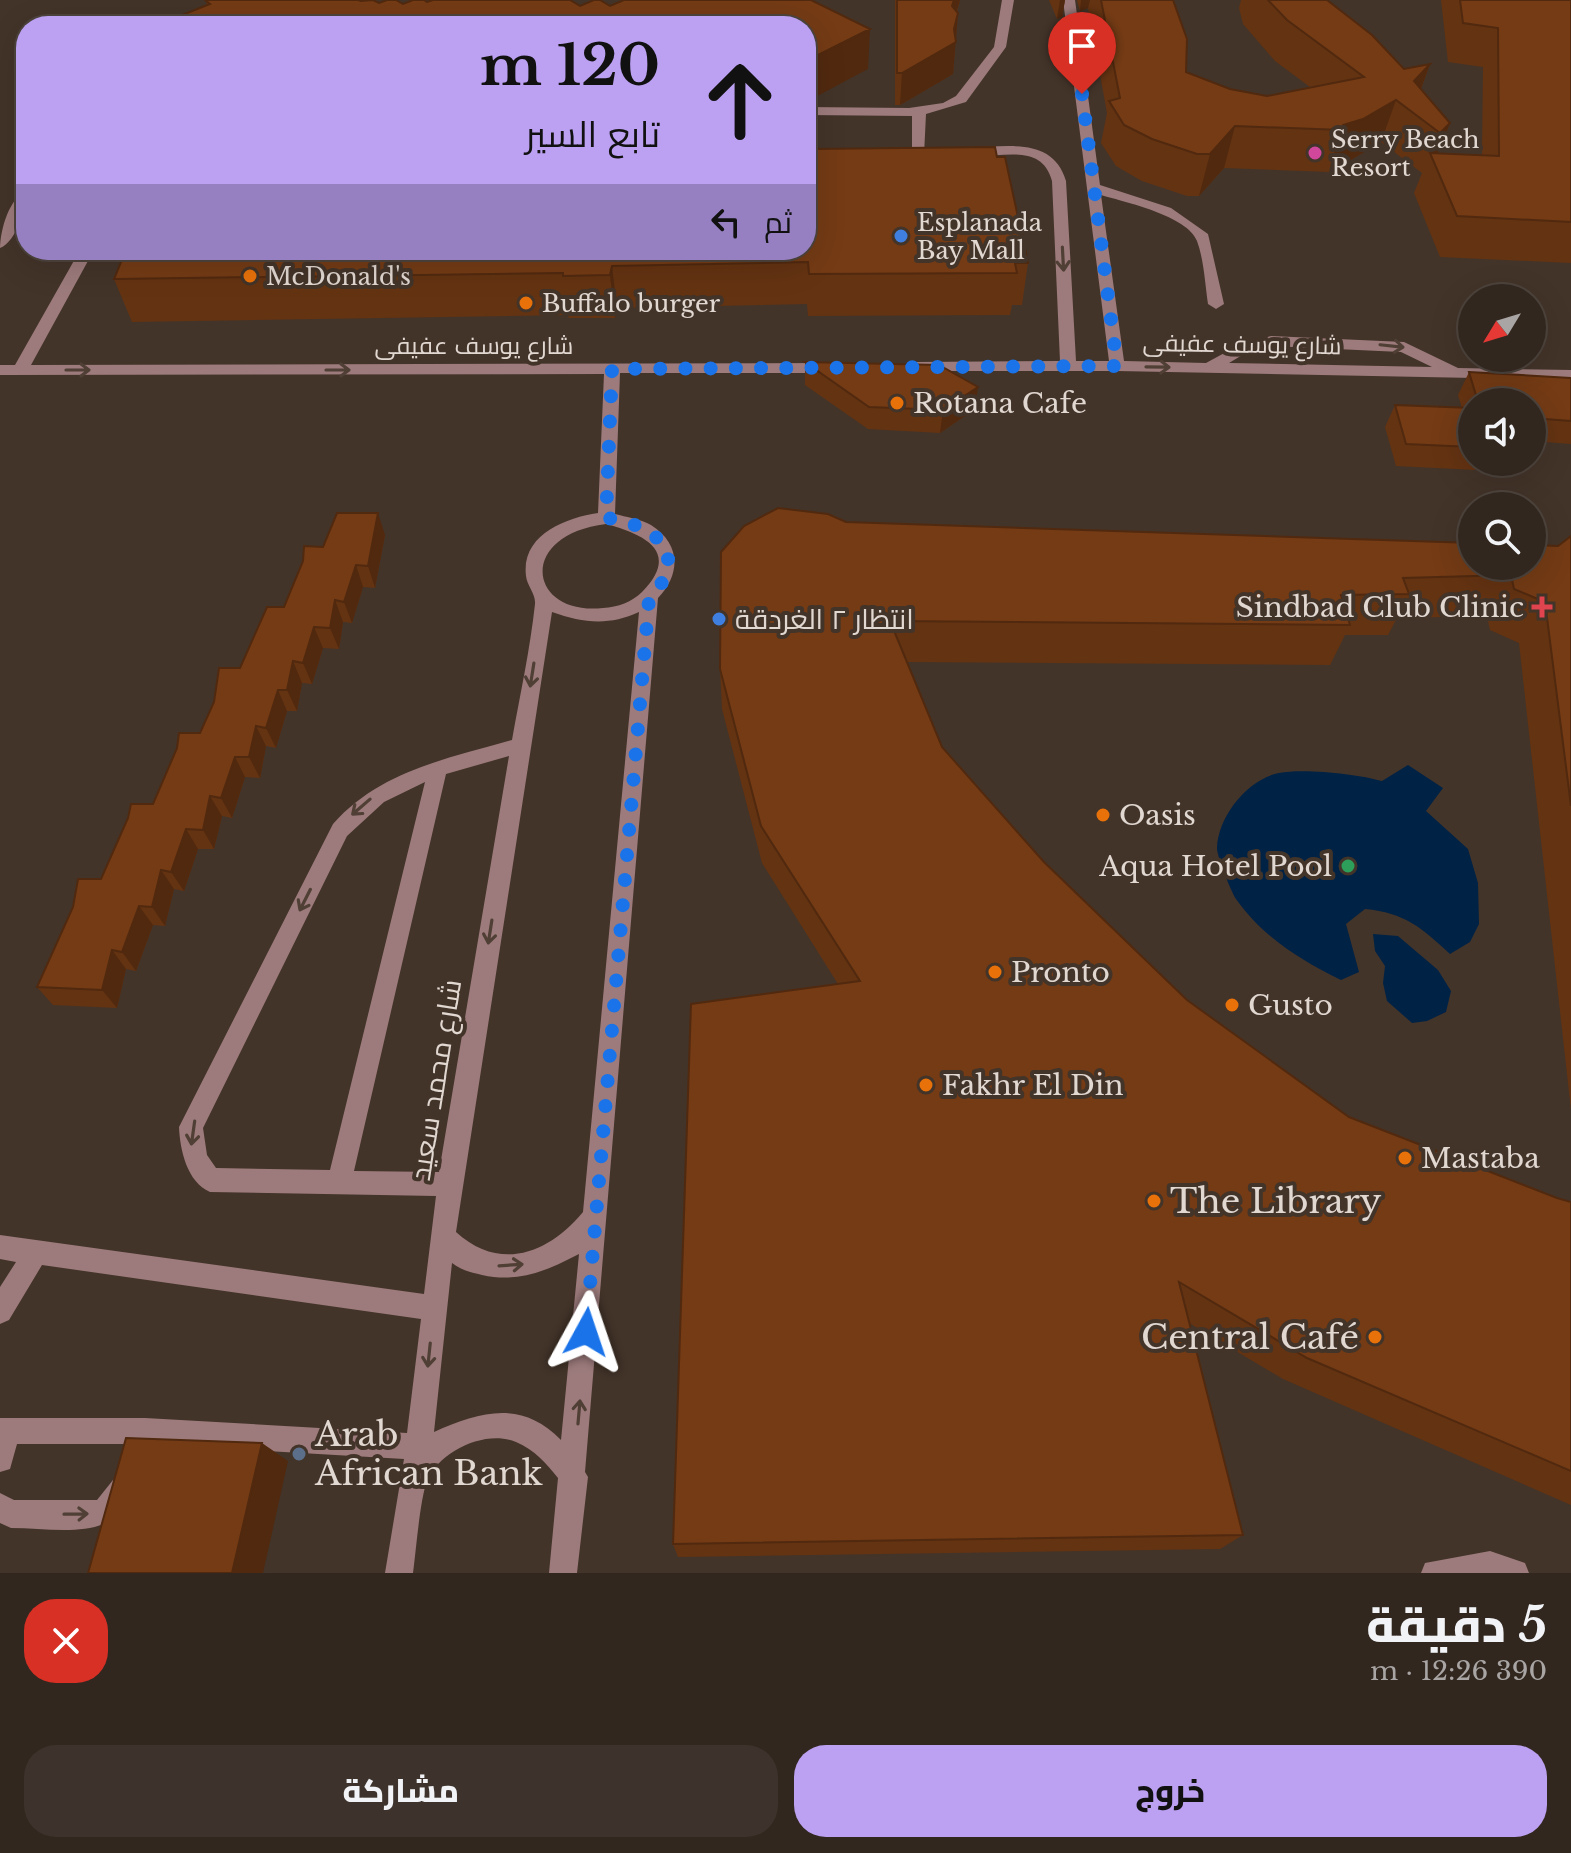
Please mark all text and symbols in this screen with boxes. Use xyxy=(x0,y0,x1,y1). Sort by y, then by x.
pin xyxy=(1048,12,1116,94)
icon: arrive xyxy=(1060,24,1104,68)
text: 120 m xyxy=(480,31,660,100)
icon: ahead xyxy=(688,48,792,152)
text: تابع السير xyxy=(525,112,660,157)
place label: Serry Beach Resort xyxy=(1331,125,1479,182)
marker: Serry Beach Resort xyxy=(1306,144,1324,162)
icon: left xyxy=(704,200,748,244)
text: ثم xyxy=(764,204,792,241)
place label: Esplanada Bay Mall xyxy=(917,208,1043,265)
marker: Esplanada Bay Mall xyxy=(892,227,910,245)
one-way arrow xyxy=(1055,245,1070,272)
place label: McDonald's xyxy=(266,262,411,291)
marker: McDonald's xyxy=(241,267,259,285)
north arrow xyxy=(1458,284,1546,372)
map controls xyxy=(1458,284,1546,580)
place label: Buffalo burger xyxy=(542,289,721,318)
marker: Buffalo burger xyxy=(517,294,535,312)
street label: شارع يوسف عفيفى xyxy=(1142,328,1342,362)
street label: شارع يوسف عفيفى xyxy=(375,331,573,362)
one-way arrow xyxy=(1378,339,1405,354)
one-way arrow xyxy=(1144,359,1171,375)
one-way arrow xyxy=(64,362,91,378)
one-way arrow xyxy=(324,362,351,378)
place label: Rotana Cafe xyxy=(913,386,1087,421)
button: sound xyxy=(1458,388,1546,476)
marker: Rotana Cafe xyxy=(888,394,906,412)
button: search xyxy=(1458,492,1546,580)
place label: Sindbad Club Clinic xyxy=(1236,590,1524,625)
marker: Sindbad Club Clinic xyxy=(1531,596,1553,618)
place label: انتظار ٢ الغردقة xyxy=(735,602,914,637)
marker: انتظار ٢ الغردقة xyxy=(710,610,728,628)
one-way arrow xyxy=(524,662,539,687)
one-way arrow xyxy=(351,798,371,816)
place label: Oasis xyxy=(1119,798,1196,833)
marker: Oasis xyxy=(1094,806,1112,824)
place label: Aqua Hotel Pool xyxy=(1098,849,1332,884)
marker: Aqua Hotel Pool xyxy=(1339,857,1357,875)
one-way arrow xyxy=(297,887,312,911)
one-way arrow xyxy=(482,918,497,944)
place label: Pronto xyxy=(1011,955,1110,990)
marker: Pronto xyxy=(986,963,1004,981)
street label: شارع محمد سعيد xyxy=(403,977,470,1183)
place label: Gusto xyxy=(1248,988,1333,1023)
marker: Gusto xyxy=(1223,996,1241,1014)
place label: Fakhr El Din xyxy=(942,1068,1124,1103)
marker: Fakhr El Din xyxy=(917,1076,935,1094)
one-way arrow xyxy=(185,1120,200,1146)
place label: Mastaba xyxy=(1421,1141,1540,1176)
marker: Mastaba xyxy=(1396,1149,1414,1167)
place label: The Library xyxy=(1170,1180,1382,1222)
marker: The Library xyxy=(1145,1192,1163,1210)
one-way arrow xyxy=(498,1257,524,1272)
position arrow xyxy=(544,1290,628,1374)
place label: Central Café xyxy=(1141,1316,1359,1358)
marker: Central Café xyxy=(1366,1328,1384,1346)
one-way arrow xyxy=(422,1341,437,1368)
one-way arrow xyxy=(572,1399,587,1426)
place label: Arab African Bank xyxy=(314,1413,543,1494)
marker: Arab African Bank xyxy=(290,1445,308,1463)
one-way arrow xyxy=(62,1506,89,1522)
text: 5 دقيقة xyxy=(1366,1595,1547,1655)
button: close xyxy=(24,1599,108,1683)
text: 390 m · 12:26 xyxy=(1370,1655,1547,1687)
button: مشاركة xyxy=(24,1745,778,1837)
button: خروج xyxy=(794,1745,1547,1837)

